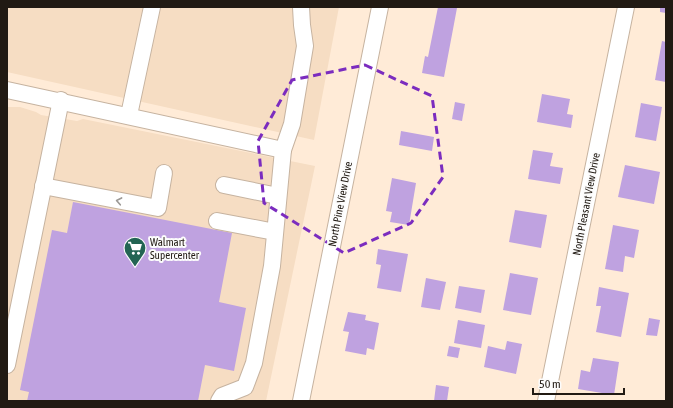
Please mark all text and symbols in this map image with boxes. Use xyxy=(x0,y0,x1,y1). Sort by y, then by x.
street label: North Pleasant View Drive xyxy=(570,152,602,256)
street label: North Pine View Drive xyxy=(326,160,354,248)
one-way arrow xyxy=(116,197,123,206)
supermarket icon: Walmart Supercenter xyxy=(122,235,148,268)
place label: Walmart Supercenter xyxy=(150,236,200,261)
scale bar xyxy=(533,370,624,396)
text: 50 m xyxy=(539,377,561,391)

